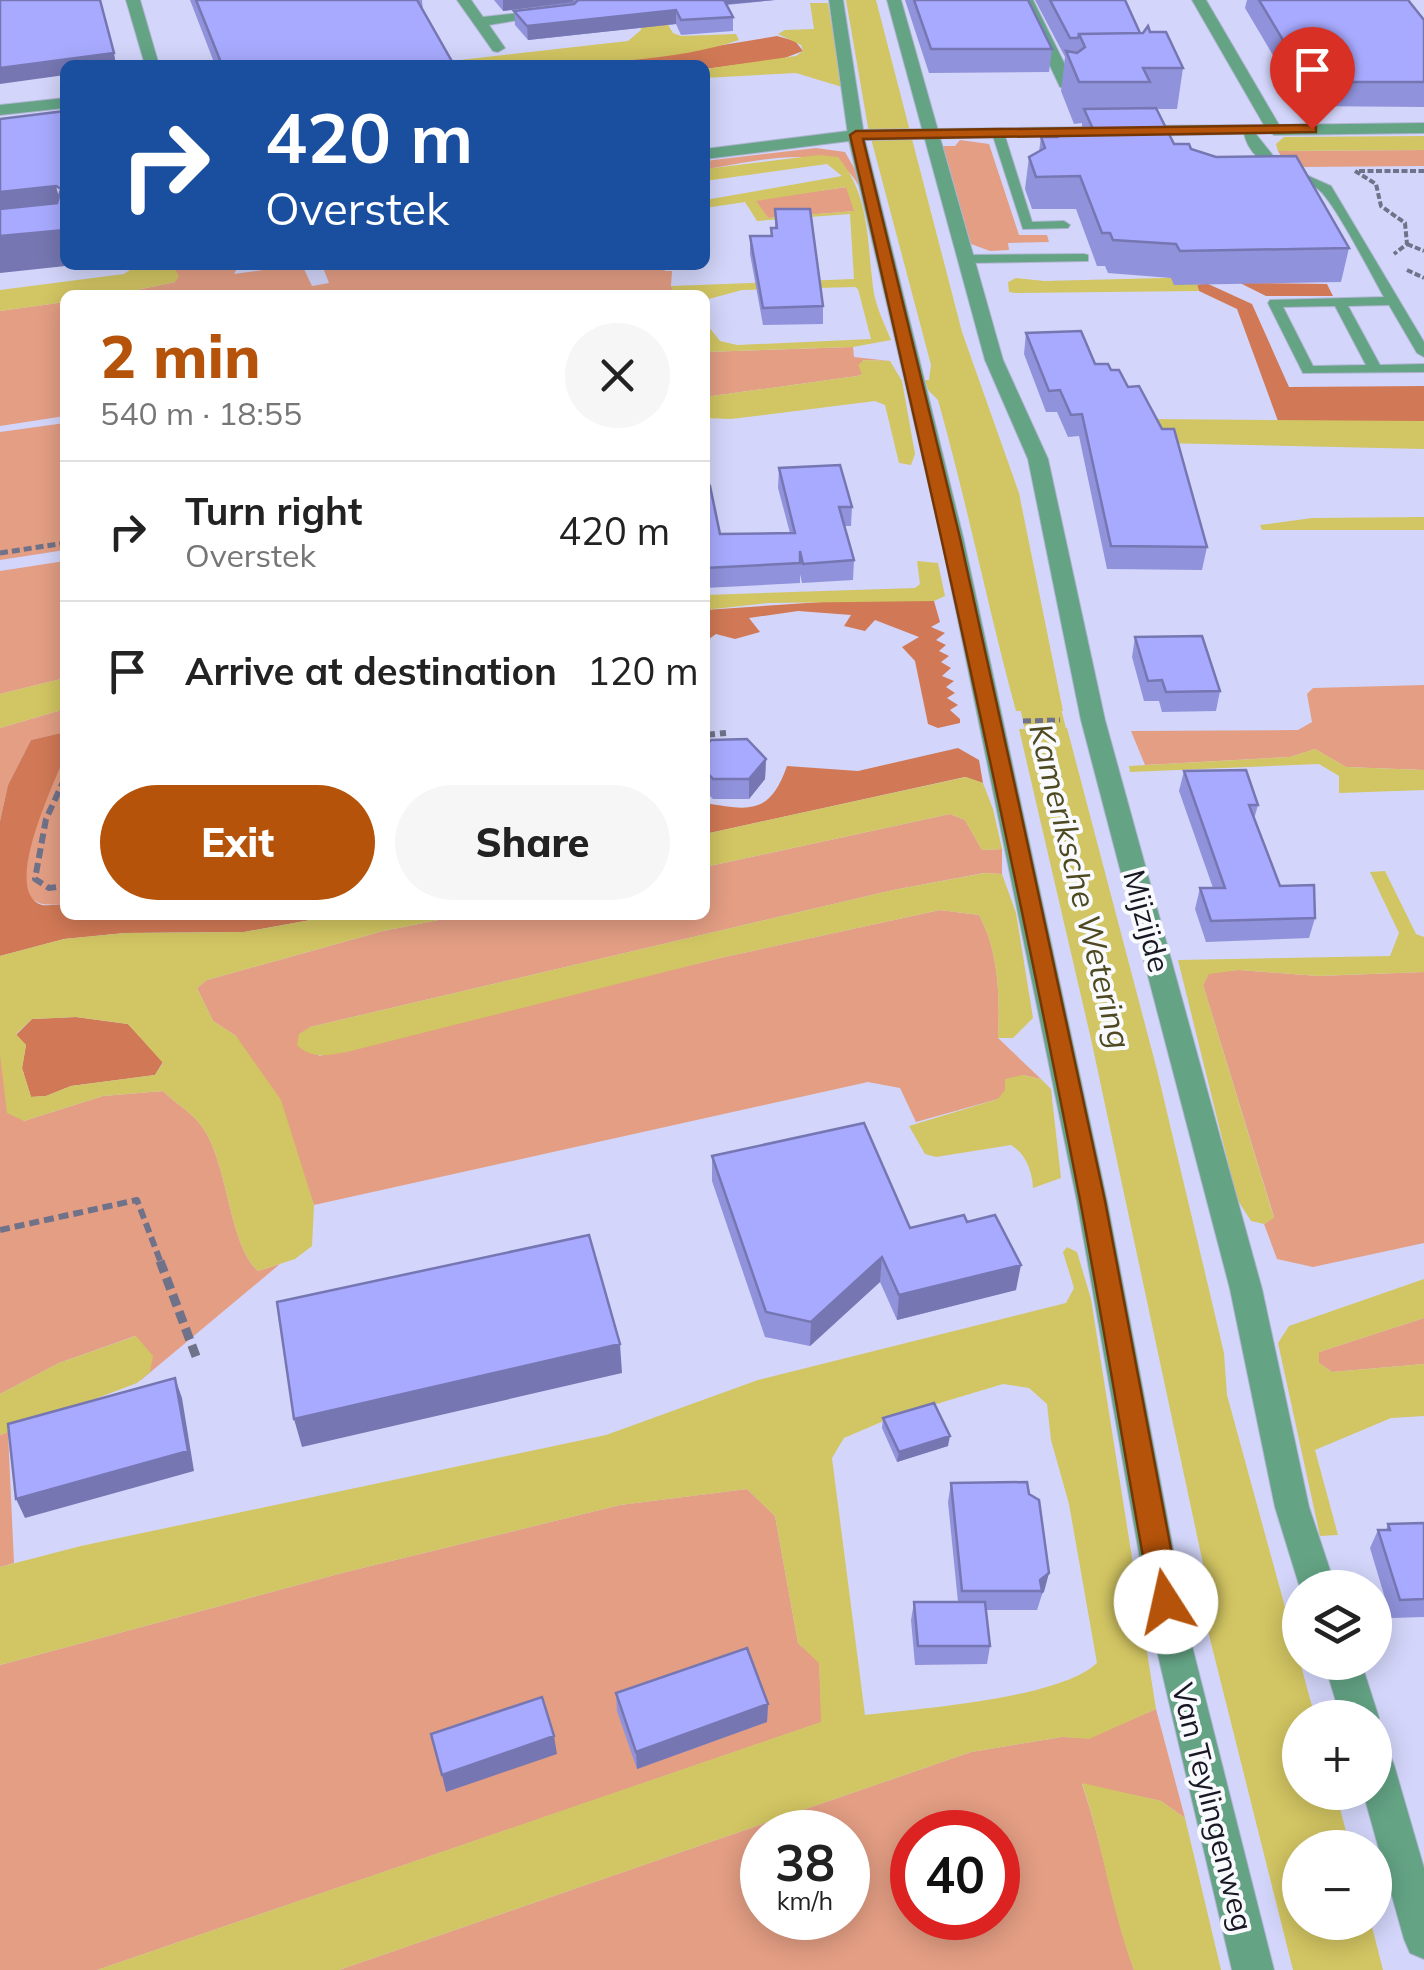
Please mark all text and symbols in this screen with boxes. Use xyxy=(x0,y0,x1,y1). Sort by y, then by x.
pin xyxy=(1270,27,1355,130)
icon: arrive xyxy=(1285,42,1340,97)
text: 420 m xyxy=(265,93,473,181)
icon: right xyxy=(100,100,230,230)
text: Overstek xyxy=(265,180,449,236)
text: 2 min xyxy=(100,318,261,393)
button: close xyxy=(565,323,670,428)
text: 540 m · 18:55 xyxy=(100,393,302,433)
text: Turn right xyxy=(185,487,362,535)
icon: right xyxy=(100,504,155,559)
text: 420 m xyxy=(558,507,670,555)
text: Overstek xyxy=(185,535,316,575)
icon: arrive xyxy=(100,644,155,699)
text: Arrive at destination xyxy=(185,647,557,695)
text: 120 m xyxy=(587,647,699,695)
water label: Kameriksche Wetering xyxy=(1021,719,1141,1053)
button: Exit xyxy=(100,785,375,900)
button: Share xyxy=(395,785,670,900)
street label: Mijzijde xyxy=(1115,866,1179,976)
position arrow xyxy=(1114,1550,1218,1654)
map controls xyxy=(1282,1570,1392,1940)
button: layers xyxy=(1282,1570,1392,1680)
street label: Van Teylingenweg xyxy=(1164,1679,1262,1935)
button: + xyxy=(1282,1700,1392,1810)
speed limit sign: 40 xyxy=(890,1810,1020,1940)
button: − xyxy=(1282,1830,1392,1940)
text: 38 xyxy=(775,1831,835,1894)
text: km/h xyxy=(777,1885,833,1916)

